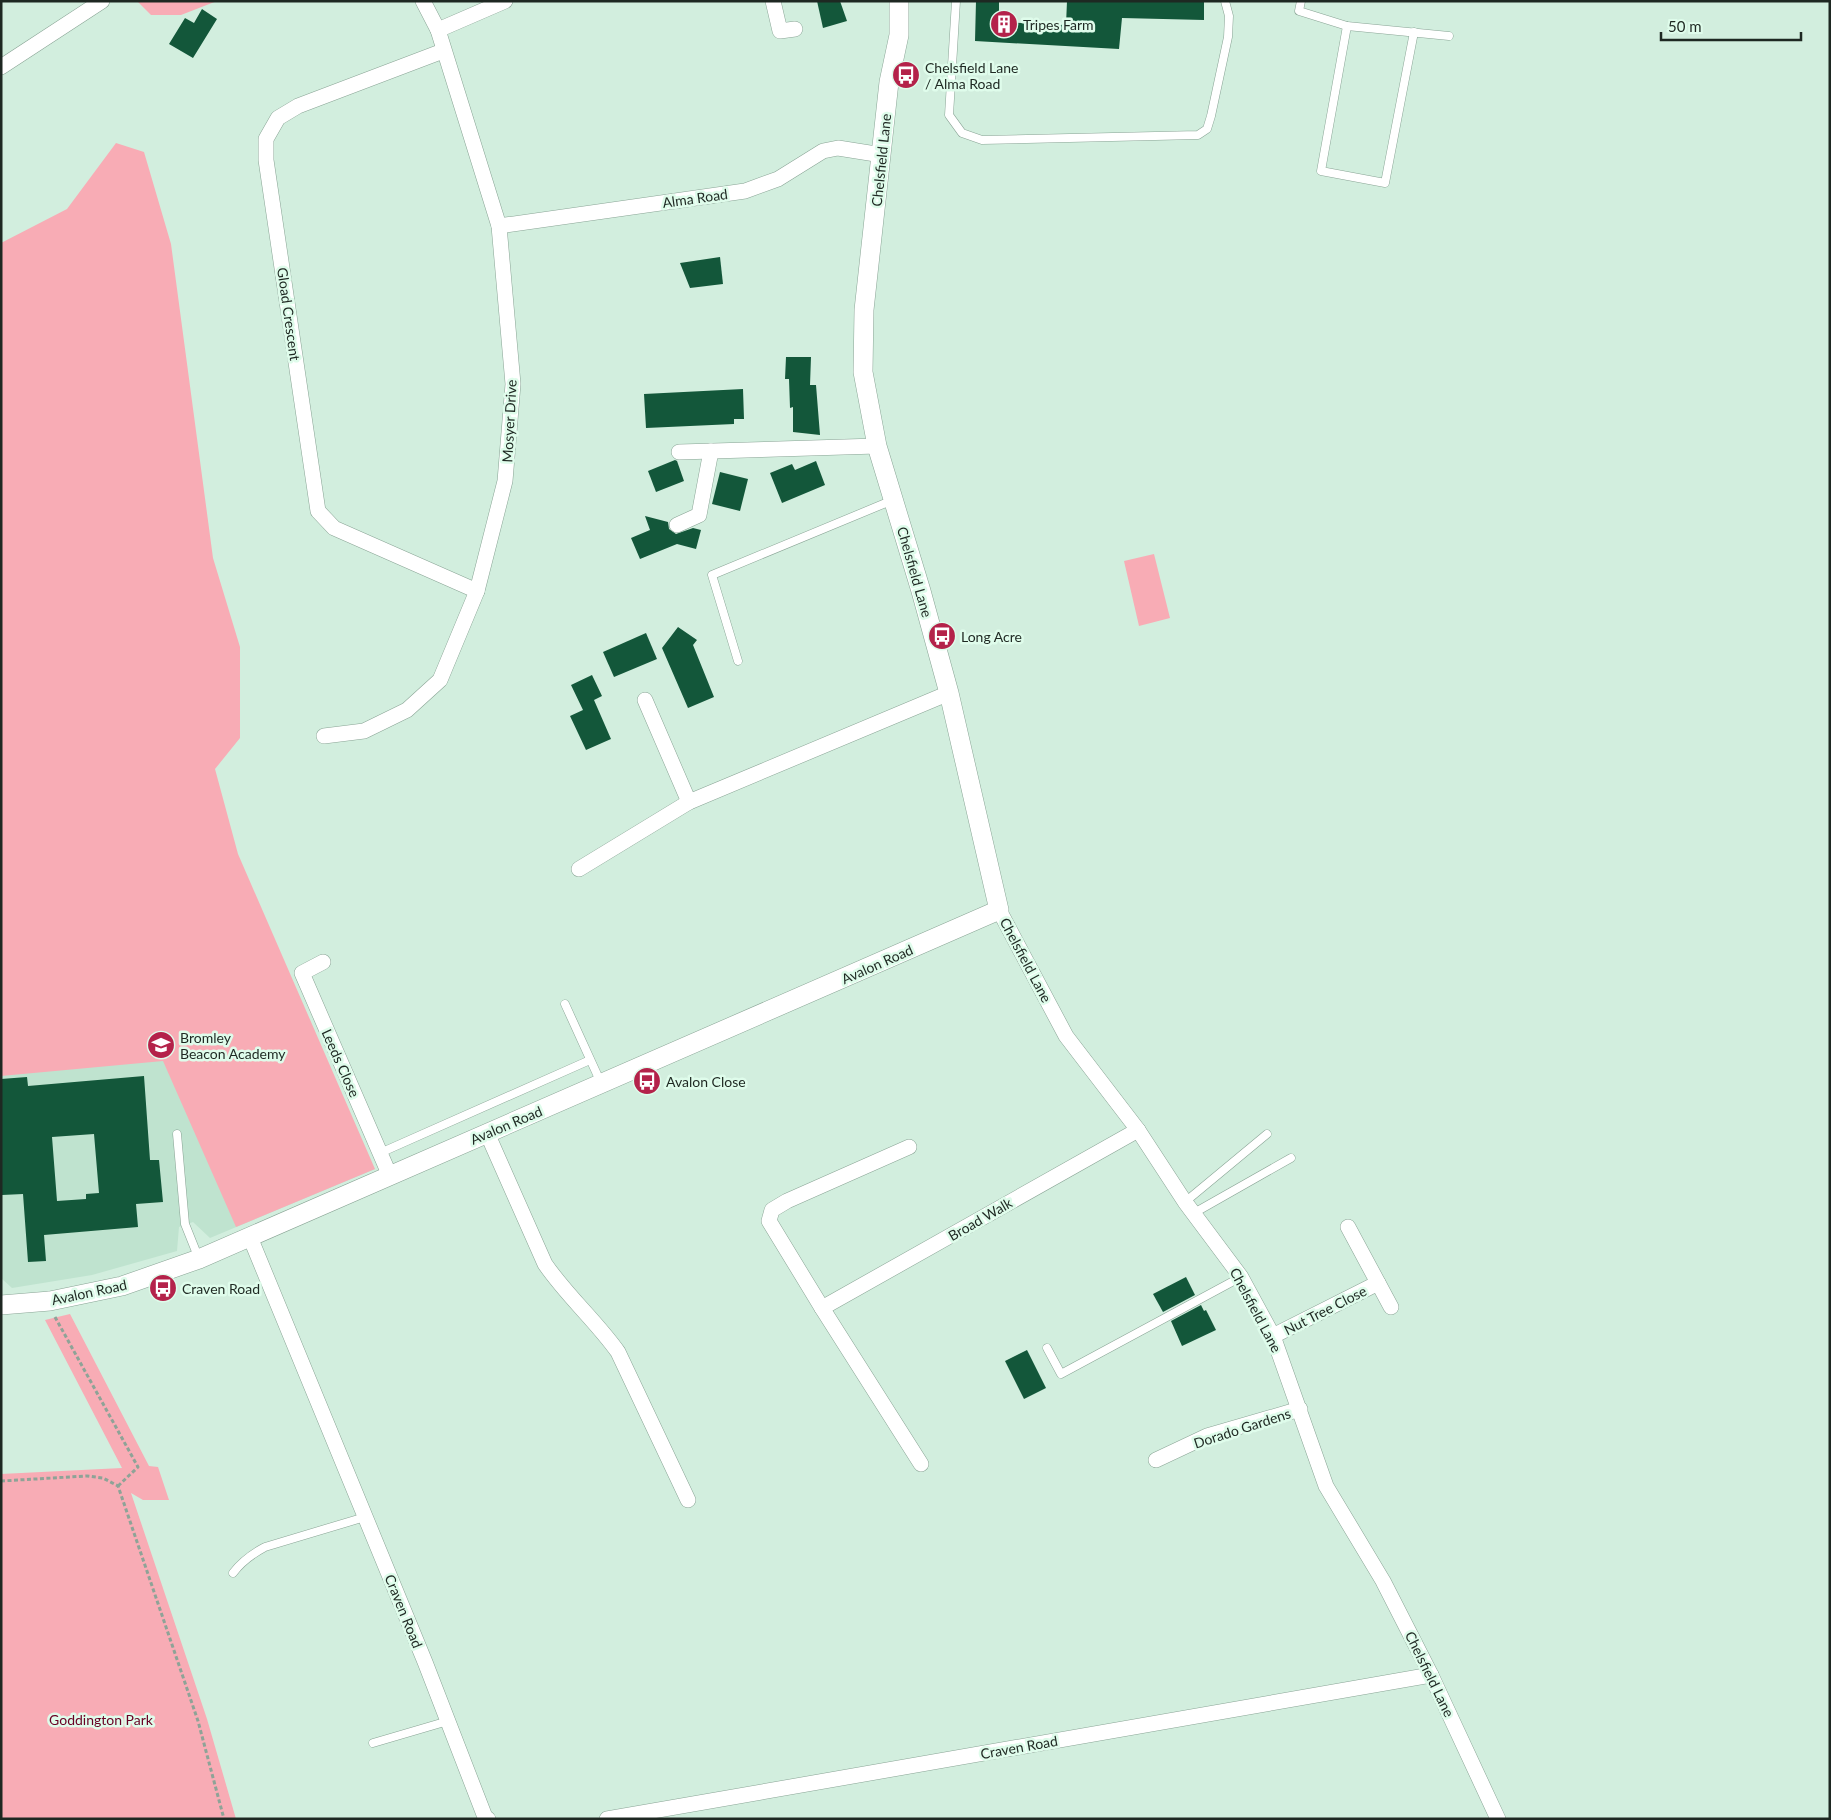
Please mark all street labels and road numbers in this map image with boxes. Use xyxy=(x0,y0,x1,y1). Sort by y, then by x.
street label: Chelsfield Lane xyxy=(868,113,894,207)
street label: Alma Road xyxy=(661,185,729,211)
street label: Gload Crescent xyxy=(274,266,304,362)
street label: Mosyer Drive xyxy=(498,379,520,463)
street label: Chelsfield Lane xyxy=(894,525,936,619)
street label: Chelsfield Lane xyxy=(997,915,1055,1005)
street label: Avalon Road xyxy=(839,941,915,987)
street label: Leeds Close xyxy=(318,1026,364,1100)
street label: Avalon Road xyxy=(467,1102,545,1148)
street label: Broad Walk xyxy=(945,1193,1016,1244)
street label: Chelsfield Lane xyxy=(1227,1265,1285,1355)
street label: Avalon Road xyxy=(50,1276,128,1308)
street label: Nut Tree Close xyxy=(1281,1282,1369,1338)
street label: Dorado Gardens xyxy=(1191,1404,1293,1452)
street label: Craven Road xyxy=(382,1572,426,1650)
street label: Chelsfield Lane xyxy=(1402,1628,1458,1720)
street label: Craven Road xyxy=(979,1732,1059,1762)

